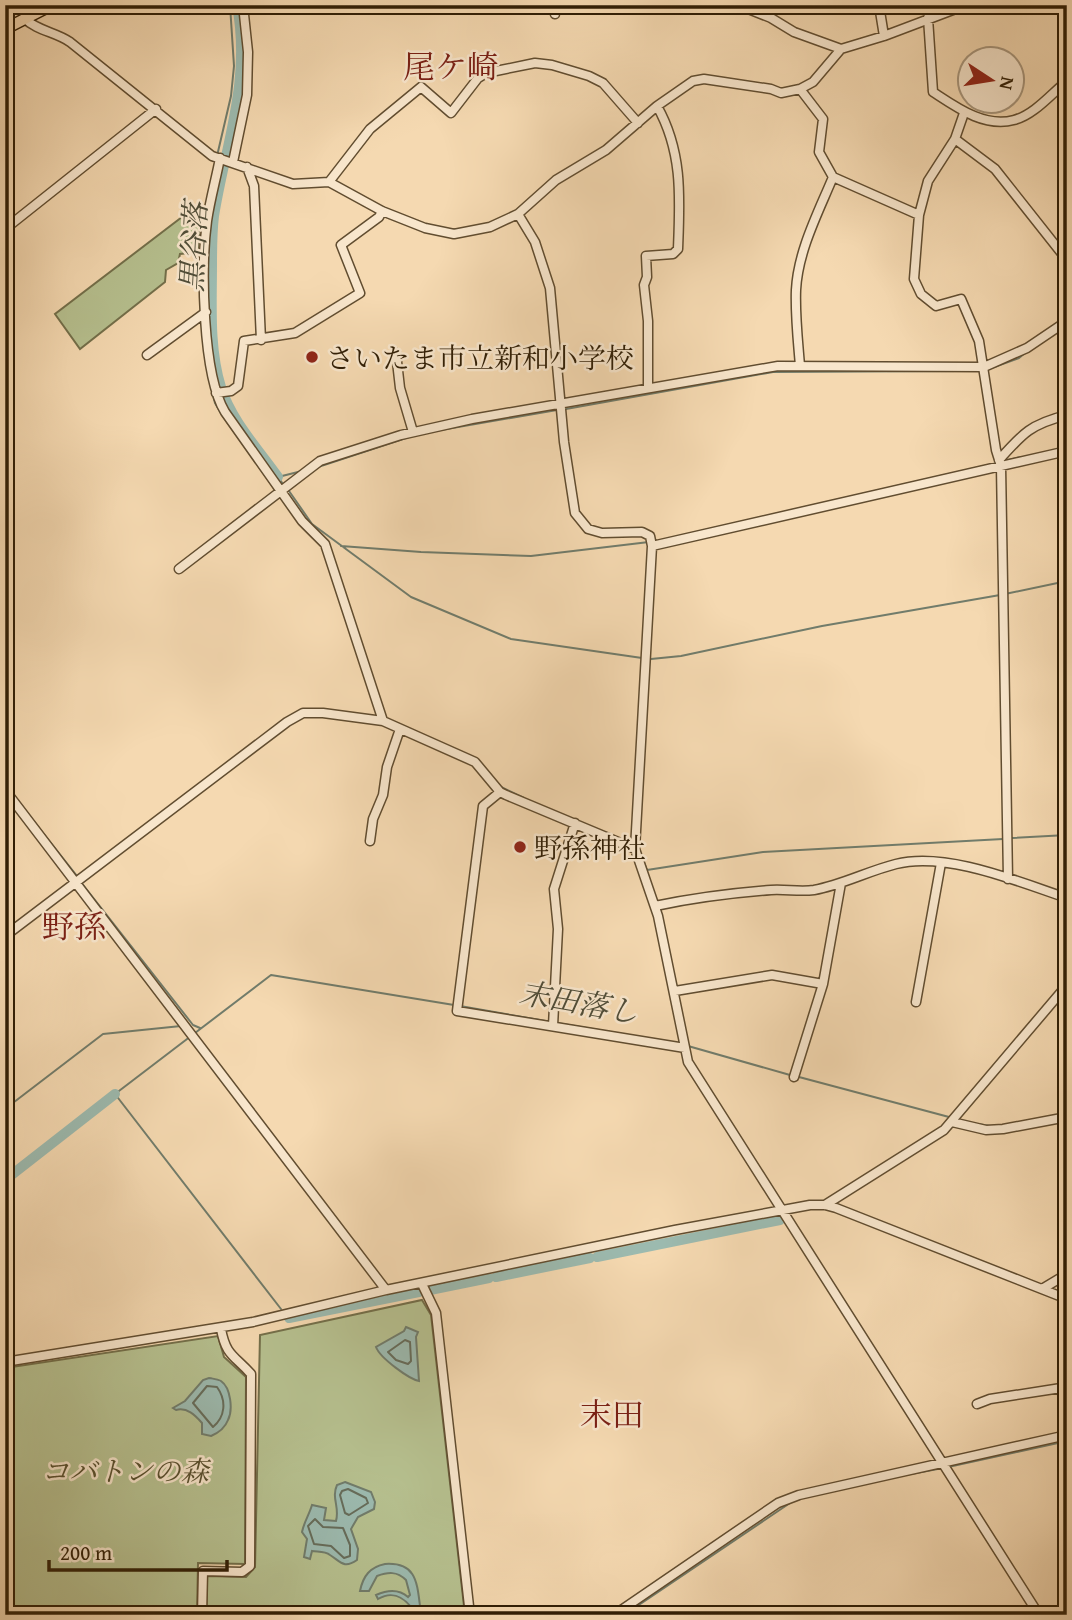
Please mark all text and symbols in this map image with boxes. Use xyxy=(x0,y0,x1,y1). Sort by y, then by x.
district label: 尾ケ崎 xyxy=(403,43,499,90)
north arrow xyxy=(956,46,1026,116)
text: N xyxy=(993,74,1023,93)
water label: 黒谷落 xyxy=(169,196,218,293)
place label: さいたま市立新和小学校 xyxy=(326,337,634,378)
marker: さいたま市立新和小学校 xyxy=(304,349,320,365)
place label: 野孫神社 xyxy=(534,827,646,868)
marker: 野孫神社 xyxy=(512,839,528,855)
district label: 野孫 xyxy=(42,903,106,950)
water label: 末田落し xyxy=(516,970,642,1034)
district label: 末田 xyxy=(580,1391,644,1438)
park label: コバトンの森 xyxy=(41,1450,212,1491)
scale bar xyxy=(49,1529,228,1573)
text: 200 m xyxy=(60,1537,112,1568)

